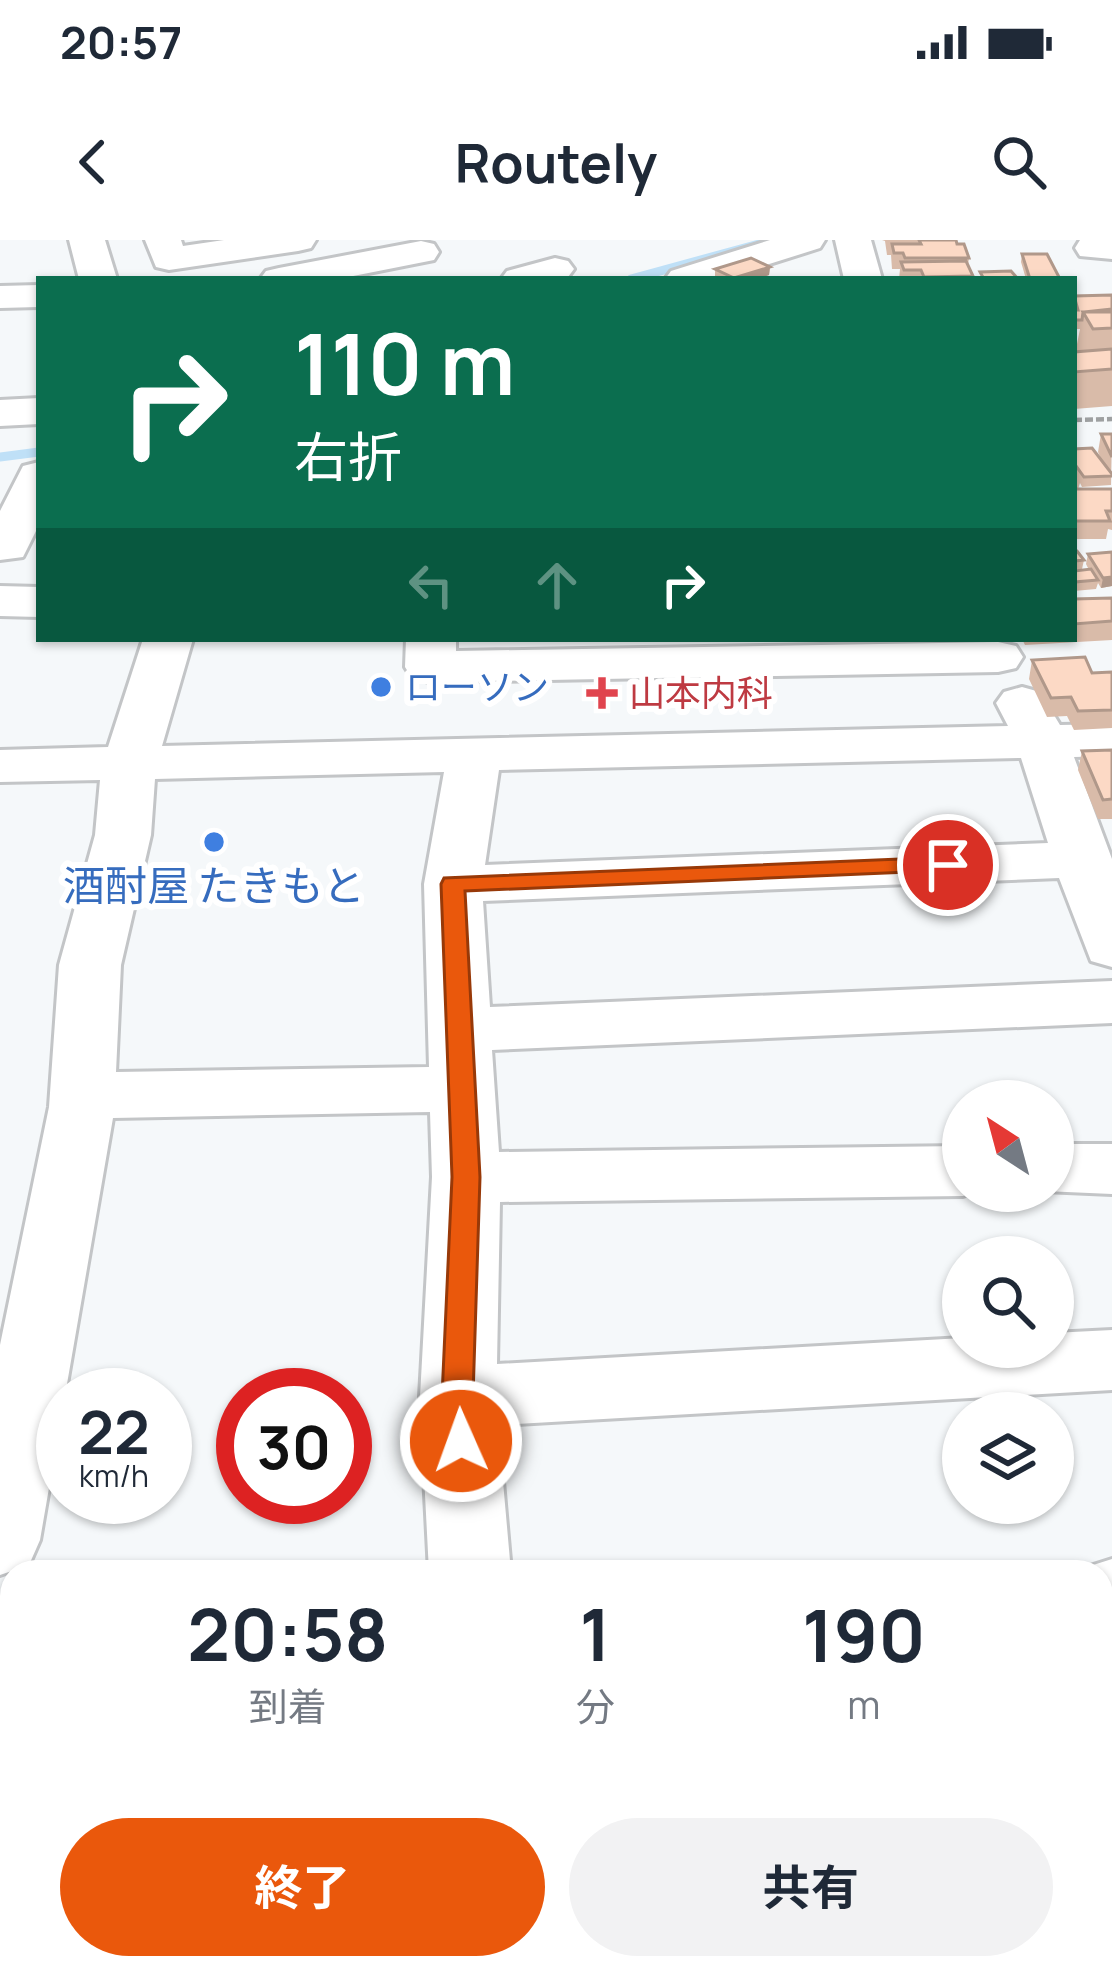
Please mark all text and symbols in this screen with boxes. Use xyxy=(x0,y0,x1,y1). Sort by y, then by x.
text: 20:57 xyxy=(60,11,182,73)
text: Routely xyxy=(455,125,657,199)
icon: back xyxy=(60,129,126,195)
icon: search xyxy=(986,129,1052,195)
text: 110 m xyxy=(294,305,515,420)
icon: right xyxy=(96,324,252,480)
text: 右折 xyxy=(294,419,402,493)
icon: left xyxy=(398,552,464,618)
icon: ahead xyxy=(524,552,590,618)
icon: right xyxy=(650,552,716,618)
place label: ローソン xyxy=(405,662,549,711)
place label: 山本内科 xyxy=(629,668,773,717)
marker: ローソン xyxy=(368,674,394,700)
marker: 山本内科 xyxy=(586,677,618,709)
pin xyxy=(897,814,999,916)
marker: 酒酎屋 たきもと xyxy=(201,829,227,855)
icon: arrive xyxy=(915,832,981,898)
place label: 酒酎屋 たきもと xyxy=(63,856,365,914)
north arrow xyxy=(942,1080,1074,1212)
map controls xyxy=(942,1080,1074,1524)
button: search xyxy=(942,1236,1074,1368)
speed limit sign: 30 xyxy=(216,1368,372,1524)
position arrow xyxy=(398,1378,524,1504)
text: 22 xyxy=(78,1390,150,1472)
button: layers xyxy=(942,1392,1074,1524)
text: km/h xyxy=(79,1455,149,1496)
text: 20:58 xyxy=(187,1584,388,1683)
text: 1 xyxy=(579,1584,611,1683)
text: 190 xyxy=(802,1585,926,1684)
text: m xyxy=(847,1677,880,1731)
text: 到着 xyxy=(249,1679,327,1733)
text: 分 xyxy=(576,1679,615,1733)
button: 終了 xyxy=(60,1818,545,1956)
button: 共有 xyxy=(569,1818,1053,1956)

